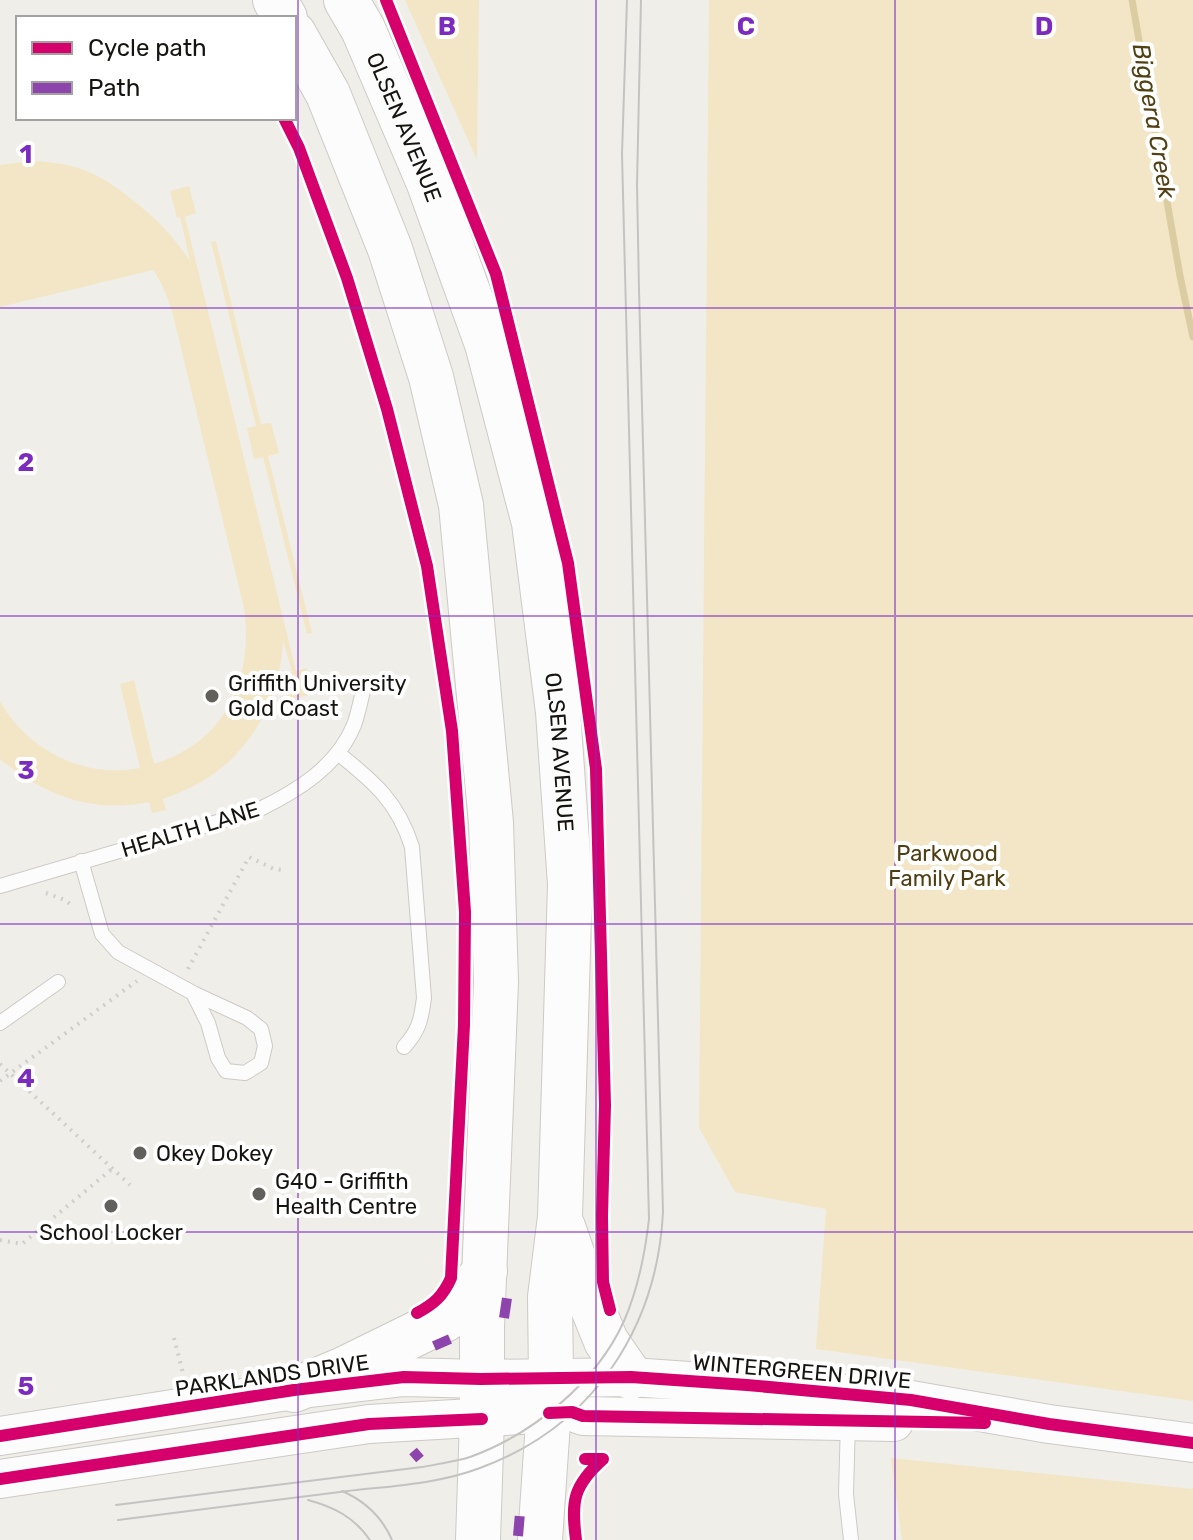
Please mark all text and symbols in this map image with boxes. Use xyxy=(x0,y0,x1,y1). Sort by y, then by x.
text: B xyxy=(438,11,456,42)
text: C xyxy=(737,11,755,42)
text: D xyxy=(1035,11,1053,42)
legend xyxy=(16,16,296,120)
text: Cycle path xyxy=(88,34,207,62)
water label: Biggera Creek xyxy=(1127,41,1182,201)
street label: OLSEN AVENUE xyxy=(361,48,447,206)
text: Path xyxy=(88,74,140,102)
text: 1 xyxy=(20,139,32,170)
text: 2 xyxy=(18,447,34,478)
place label: Griffith University Gold Coast xyxy=(228,670,407,722)
street label: OLSEN AVENUE xyxy=(539,671,579,833)
marker: Griffith University Gold Coast xyxy=(203,687,221,705)
text: 3 xyxy=(17,755,35,786)
street label: HEALTH LANE xyxy=(118,796,263,863)
park label: Parkwood Family Park xyxy=(888,840,1006,892)
text: 4 xyxy=(17,1063,35,1094)
place label: Okey Dokey xyxy=(156,1140,273,1167)
marker: Okey Dokey xyxy=(131,1144,149,1162)
place label: G40 - Griffith Health Centre xyxy=(275,1168,417,1220)
marker: G40 - Griffith Health Centre xyxy=(250,1185,268,1203)
marker: School Locker xyxy=(102,1197,120,1215)
place label: School Locker xyxy=(39,1219,183,1246)
street label: WINTERGREEN DRIVE xyxy=(691,1348,912,1395)
street label: PARKLANDS DRIVE xyxy=(173,1349,371,1402)
text: 5 xyxy=(18,1371,34,1402)

